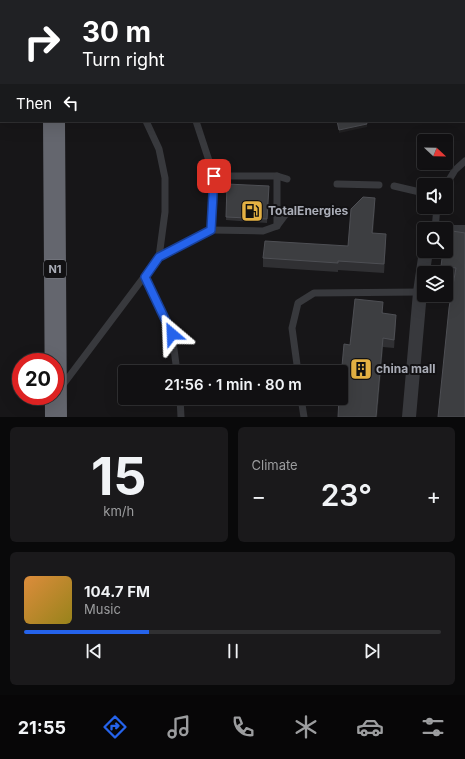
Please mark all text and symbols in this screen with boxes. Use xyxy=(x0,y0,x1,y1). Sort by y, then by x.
text: 30 m xyxy=(82,15,151,49)
icon: right xyxy=(16,16,68,68)
text: Turn right xyxy=(82,49,165,70)
icon: left xyxy=(60,92,82,114)
text: Then xyxy=(16,94,52,113)
north arrow xyxy=(417,134,453,170)
map controls xyxy=(417,134,453,302)
pin xyxy=(197,159,231,193)
icon: arrive xyxy=(203,165,225,187)
button: sound xyxy=(417,178,453,214)
fuel station icon: TotalEnergies xyxy=(239,198,265,224)
place label: TotalEnergies xyxy=(268,203,349,218)
button: search xyxy=(417,222,453,258)
road number: N1 xyxy=(44,260,66,278)
button: layers xyxy=(417,266,453,302)
position arrow xyxy=(151,313,193,355)
speed limit sign: 20 xyxy=(12,353,64,405)
building icon: china mall xyxy=(348,356,374,382)
place label: china mall xyxy=(376,361,435,376)
text: 21:56 · 1 min · 80 m xyxy=(164,375,302,394)
text: 15 xyxy=(91,445,147,508)
text: Climate xyxy=(252,457,298,473)
text: 23° xyxy=(321,477,372,513)
text: − xyxy=(252,483,266,509)
text: + xyxy=(426,483,441,509)
text: km/h xyxy=(103,503,134,519)
text: 104.7 FM xyxy=(84,582,150,601)
text: Music xyxy=(84,601,121,617)
icon: previous xyxy=(83,640,105,662)
icon: pause xyxy=(222,640,244,662)
icon: next xyxy=(361,640,383,662)
icon: directions xyxy=(101,713,129,741)
icon: music xyxy=(165,713,193,741)
icon: phone xyxy=(229,713,257,741)
icon: climate xyxy=(292,713,320,741)
icon: car xyxy=(356,713,384,741)
icon: filters xyxy=(419,713,447,741)
text: 21:55 xyxy=(18,717,66,738)

